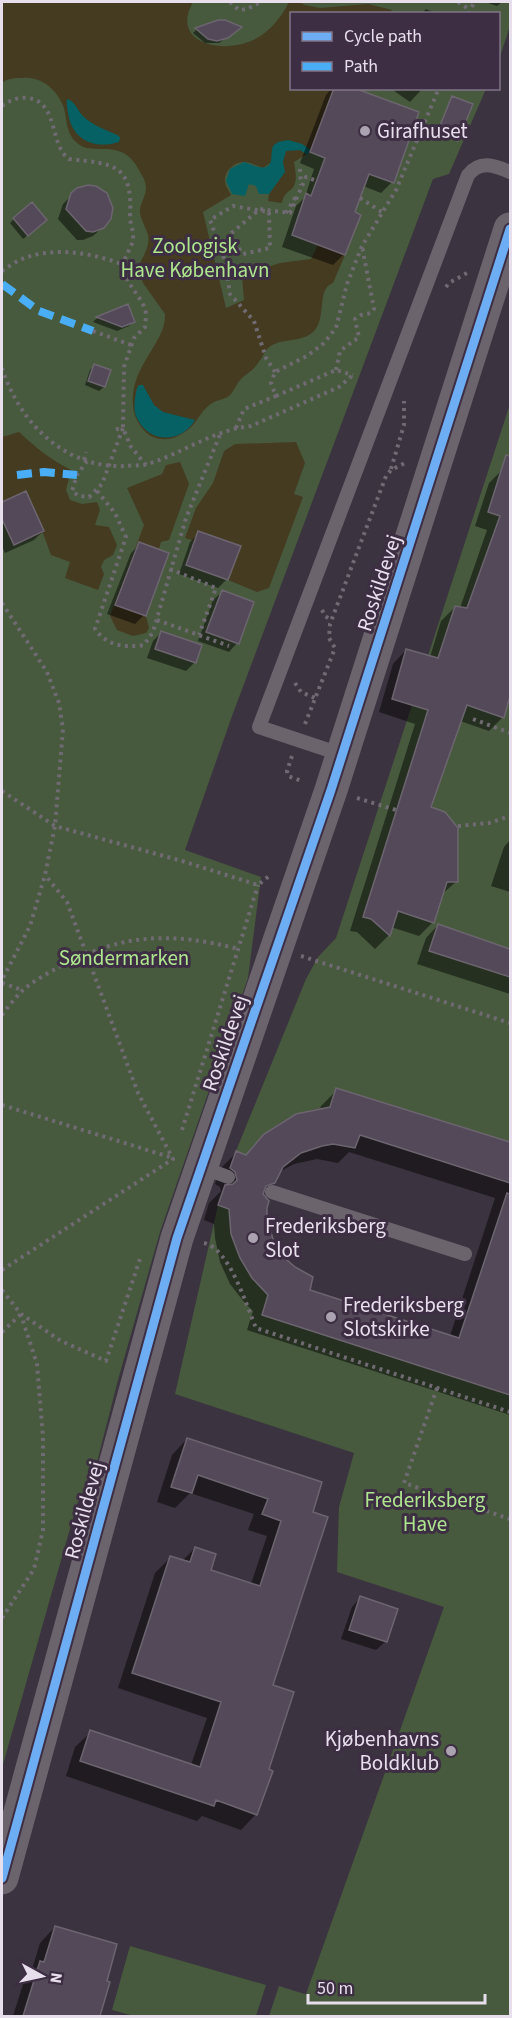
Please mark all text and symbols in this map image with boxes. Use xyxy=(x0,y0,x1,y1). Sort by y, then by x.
legend xyxy=(290,12,500,90)
text: Cycle path xyxy=(344,24,422,49)
text: Path xyxy=(344,54,378,79)
place label: Girafhuset xyxy=(377,116,468,146)
marker: Girafhuset xyxy=(358,124,372,138)
park label: Zoologisk Have København xyxy=(121,231,269,285)
street label: Roskildevej xyxy=(349,531,409,635)
park label: Søndermarken xyxy=(59,943,189,973)
street label: Roskildevej xyxy=(194,991,256,1095)
place label: Frederiksberg Slot xyxy=(265,1211,386,1265)
marker: Frederiksberg Slot xyxy=(246,1231,260,1245)
place label: Frederiksberg Slotskirke xyxy=(343,1290,464,1344)
marker: Frederiksberg Slotskirke xyxy=(324,1310,338,1324)
street label: Roskildevej xyxy=(57,1458,111,1562)
park label: Frederiksberg Have xyxy=(365,1485,486,1539)
place label: Kjøbenhavns Boldklub xyxy=(325,1724,439,1778)
marker: Kjøbenhavns Boldklub xyxy=(444,1744,458,1758)
north arrow xyxy=(12,1946,72,2006)
scale bar xyxy=(308,1967,485,2005)
text: N xyxy=(44,1971,67,1985)
text: 50 m xyxy=(317,1976,353,2001)

